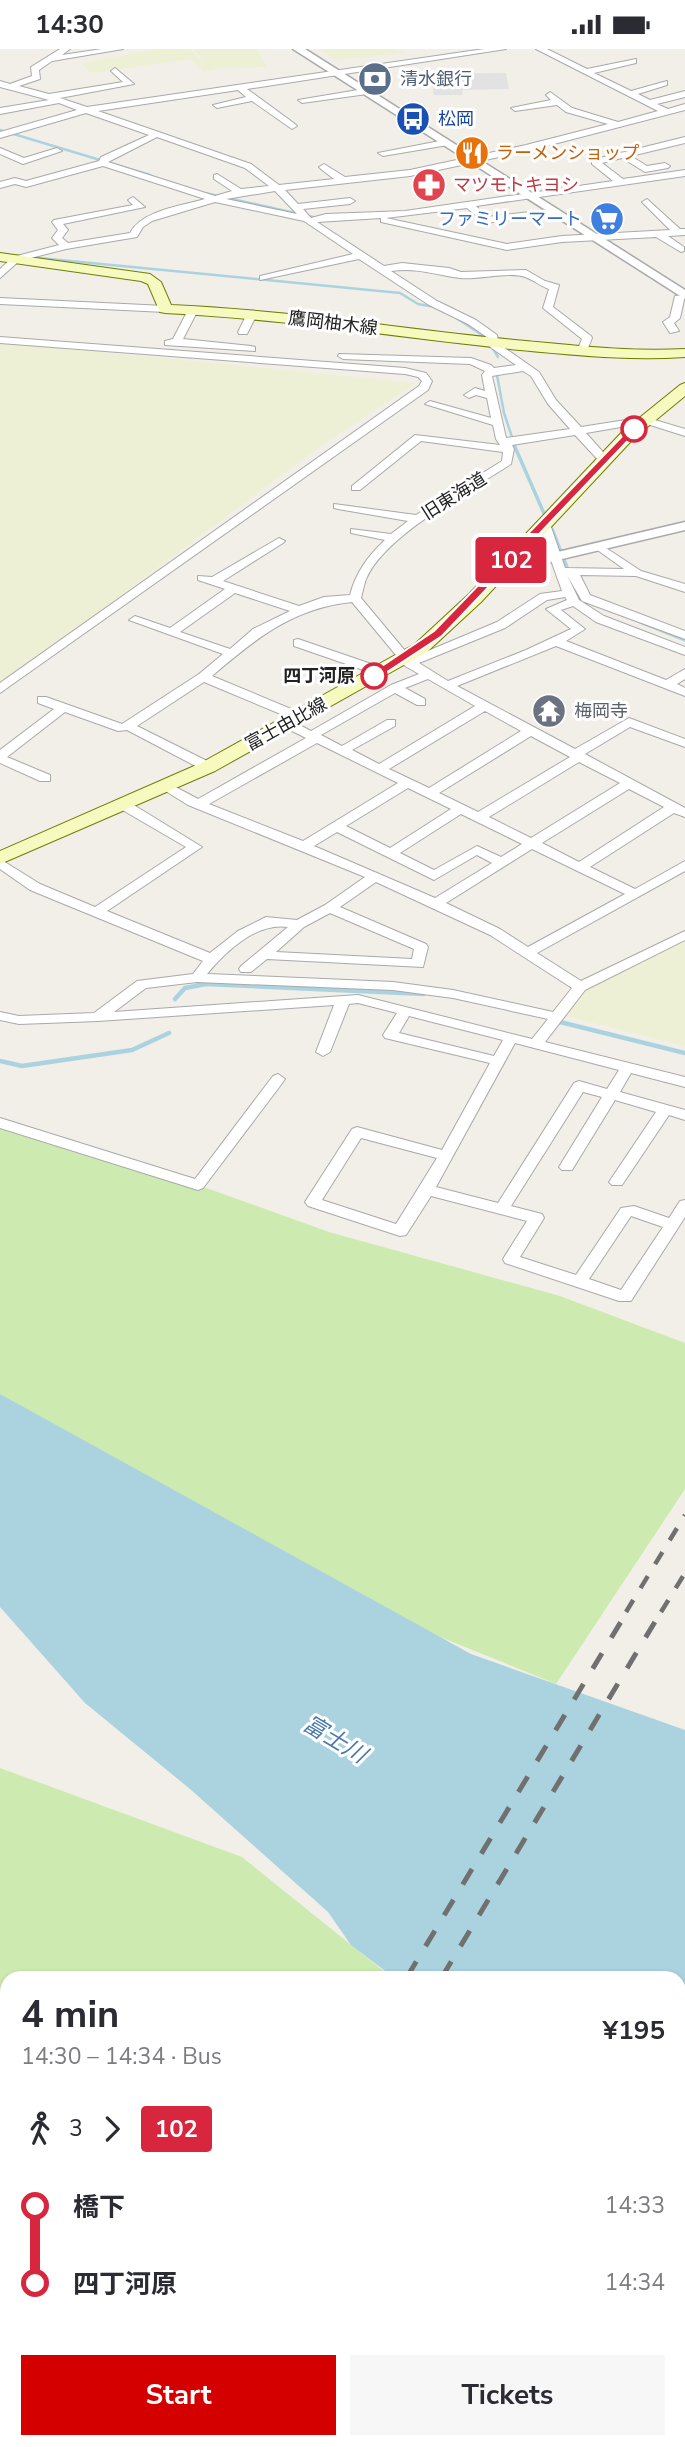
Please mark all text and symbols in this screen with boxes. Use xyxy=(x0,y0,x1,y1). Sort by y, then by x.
text: 14:30 xyxy=(35,7,104,42)
bank icon: 清水銀行 xyxy=(356,60,394,98)
place label: 清水銀行 xyxy=(400,67,472,91)
bus stop icon: 松岡 xyxy=(394,100,432,138)
place label: 松岡 xyxy=(438,107,474,131)
restaurant icon: ラーメンショップ xyxy=(453,134,491,172)
place label: ラーメンショップ xyxy=(496,141,639,165)
pharmacy icon: マツモトキヨシ xyxy=(410,166,448,204)
place label: マツモトキヨシ xyxy=(453,173,579,197)
supermarket icon: ファミリーマート xyxy=(588,200,626,238)
place label: ファミリーマート xyxy=(438,207,582,231)
street label: 鷹岡柚木線 xyxy=(287,306,379,340)
unlabelled marker xyxy=(621,416,647,442)
street label: 旧東海道 xyxy=(417,467,491,525)
line badge: 102 xyxy=(471,537,551,583)
text: 102 xyxy=(489,544,533,576)
marker: 四丁河原 xyxy=(361,663,387,689)
place label: 四丁河原 xyxy=(283,664,355,688)
street label: 富士由比線 xyxy=(241,692,331,756)
temple icon: 梅岡寺 xyxy=(530,692,568,730)
place label: 梅岡寺 xyxy=(574,699,628,723)
water label: 富士川 xyxy=(297,1708,375,1772)
text: 4 min xyxy=(21,1989,119,2040)
text: ¥195 xyxy=(603,2013,665,2048)
text: 14:30 – 14:34 · Bus xyxy=(21,2041,222,2072)
icon: walk xyxy=(21,2110,59,2148)
icon: forward xyxy=(93,2110,131,2148)
text: 3 xyxy=(69,2113,83,2144)
text: 102 xyxy=(155,2113,198,2145)
text: 橋下 xyxy=(73,2190,125,2225)
text: 14:33 xyxy=(605,2190,665,2221)
text: 四丁河原 xyxy=(73,2267,177,2302)
text: 14:34 xyxy=(605,2267,665,2298)
button: Start xyxy=(21,2355,336,2435)
button: Tickets xyxy=(350,2355,665,2435)

